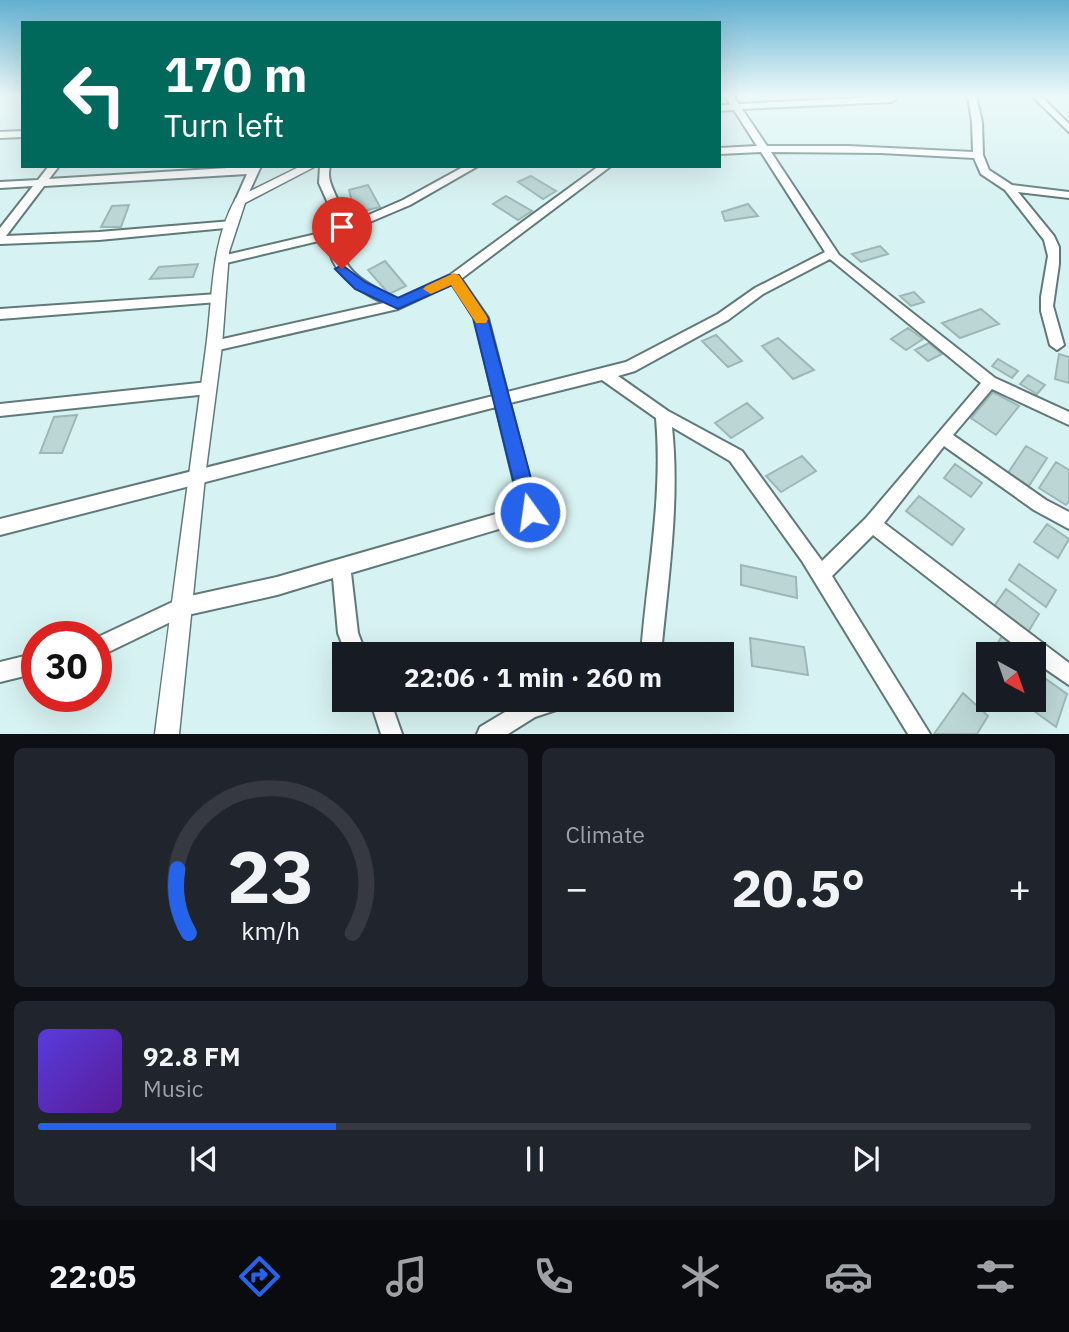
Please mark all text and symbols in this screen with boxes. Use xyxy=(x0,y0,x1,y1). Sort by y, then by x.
text: 170 m xyxy=(164,42,308,105)
icon: left xyxy=(49,49,140,140)
text: Turn left xyxy=(164,104,284,146)
pin xyxy=(312,197,372,269)
icon: arrive xyxy=(323,208,361,246)
position arrow xyxy=(493,475,567,549)
speed limit sign: 30 xyxy=(21,621,112,712)
north arrow xyxy=(976,642,1046,712)
map controls xyxy=(976,642,1046,712)
text: 22:06 · 1 min · 260 m xyxy=(404,660,662,694)
text: Climate xyxy=(566,819,645,849)
text: 23 xyxy=(227,829,314,924)
text: 20.5° xyxy=(731,854,865,921)
text: − xyxy=(566,863,588,912)
text: + xyxy=(1008,863,1031,912)
text: km/h xyxy=(241,914,300,947)
text: 92.8 FM xyxy=(143,1039,241,1073)
text: Music xyxy=(143,1073,203,1103)
icon: previous xyxy=(185,1140,223,1178)
icon: pause xyxy=(516,1140,554,1178)
icon: next xyxy=(847,1140,885,1178)
icon: directions xyxy=(235,1252,284,1301)
icon: music xyxy=(382,1252,431,1301)
icon: phone xyxy=(529,1252,578,1301)
icon: climate xyxy=(676,1252,725,1301)
icon: car xyxy=(824,1252,873,1301)
icon: filters xyxy=(971,1252,1020,1301)
text: 22:05 xyxy=(49,1255,136,1297)

